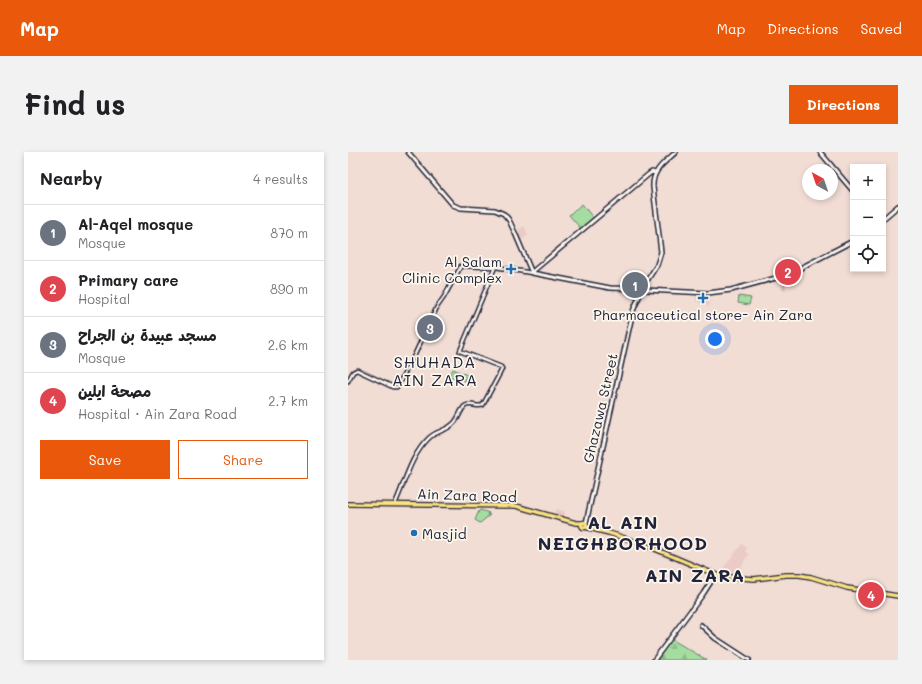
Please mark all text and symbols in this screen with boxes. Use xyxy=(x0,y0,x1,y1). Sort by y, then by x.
text: Map xyxy=(20,16,59,41)
text: Map xyxy=(717,19,745,38)
text: Directions xyxy=(767,19,838,38)
text: Saved xyxy=(860,19,902,38)
button: Directions xyxy=(789,85,898,124)
text: Find us xyxy=(24,86,125,122)
north arrow xyxy=(802,164,838,200)
map controls xyxy=(850,164,886,272)
button: + xyxy=(850,164,886,200)
text: Nearby xyxy=(40,167,102,189)
text: 4 results xyxy=(253,170,308,187)
button: − xyxy=(850,200,886,236)
text: Al-Aqel mosque xyxy=(78,214,193,234)
text: 1 xyxy=(50,224,56,241)
text: 870 m xyxy=(270,224,308,241)
text: Mosque xyxy=(78,234,126,251)
button: locate xyxy=(850,236,886,272)
place label: Al Salam Clinic Complex xyxy=(402,252,502,287)
pin: 2 xyxy=(775,257,801,287)
marker: Al Salam Clinic Complex xyxy=(505,263,517,275)
text: Primary care xyxy=(78,270,179,290)
pin: 1 xyxy=(622,270,648,300)
text: 2 xyxy=(49,280,57,297)
text: 890 m xyxy=(270,280,308,297)
text: Hospital xyxy=(78,290,130,307)
marker: Pharmaceutical store- Ain Zara xyxy=(697,292,709,304)
place label: Pharmaceutical store- Ain Zara xyxy=(593,305,813,324)
pin: 3 xyxy=(417,313,443,343)
text: مسجد عبيدة بن الجراح xyxy=(78,325,217,345)
your location xyxy=(705,329,725,349)
text: 3 xyxy=(49,336,57,353)
text: 2.6 km xyxy=(268,336,308,353)
text: Mosque xyxy=(78,349,126,366)
district label: SHUHADA AIN ZARA xyxy=(392,351,478,390)
street label: Ghazawa Street xyxy=(578,351,622,465)
text: مصحة ايلين xyxy=(78,381,151,401)
text: 4 xyxy=(49,392,57,409)
text: 2.7 km xyxy=(268,392,308,409)
text: Hospital · Ain Zara Road xyxy=(78,405,237,422)
button: Save xyxy=(40,440,170,479)
button: Share xyxy=(178,440,308,479)
street label: Ain Zara Road xyxy=(417,484,517,506)
district label: AL AIN NEIGHBORHOOD xyxy=(538,510,708,555)
place label: Masjid xyxy=(422,524,467,543)
marker: Masjid xyxy=(409,528,419,538)
district label: AIN ZARA xyxy=(645,563,745,587)
pin: 4 xyxy=(858,580,884,610)

